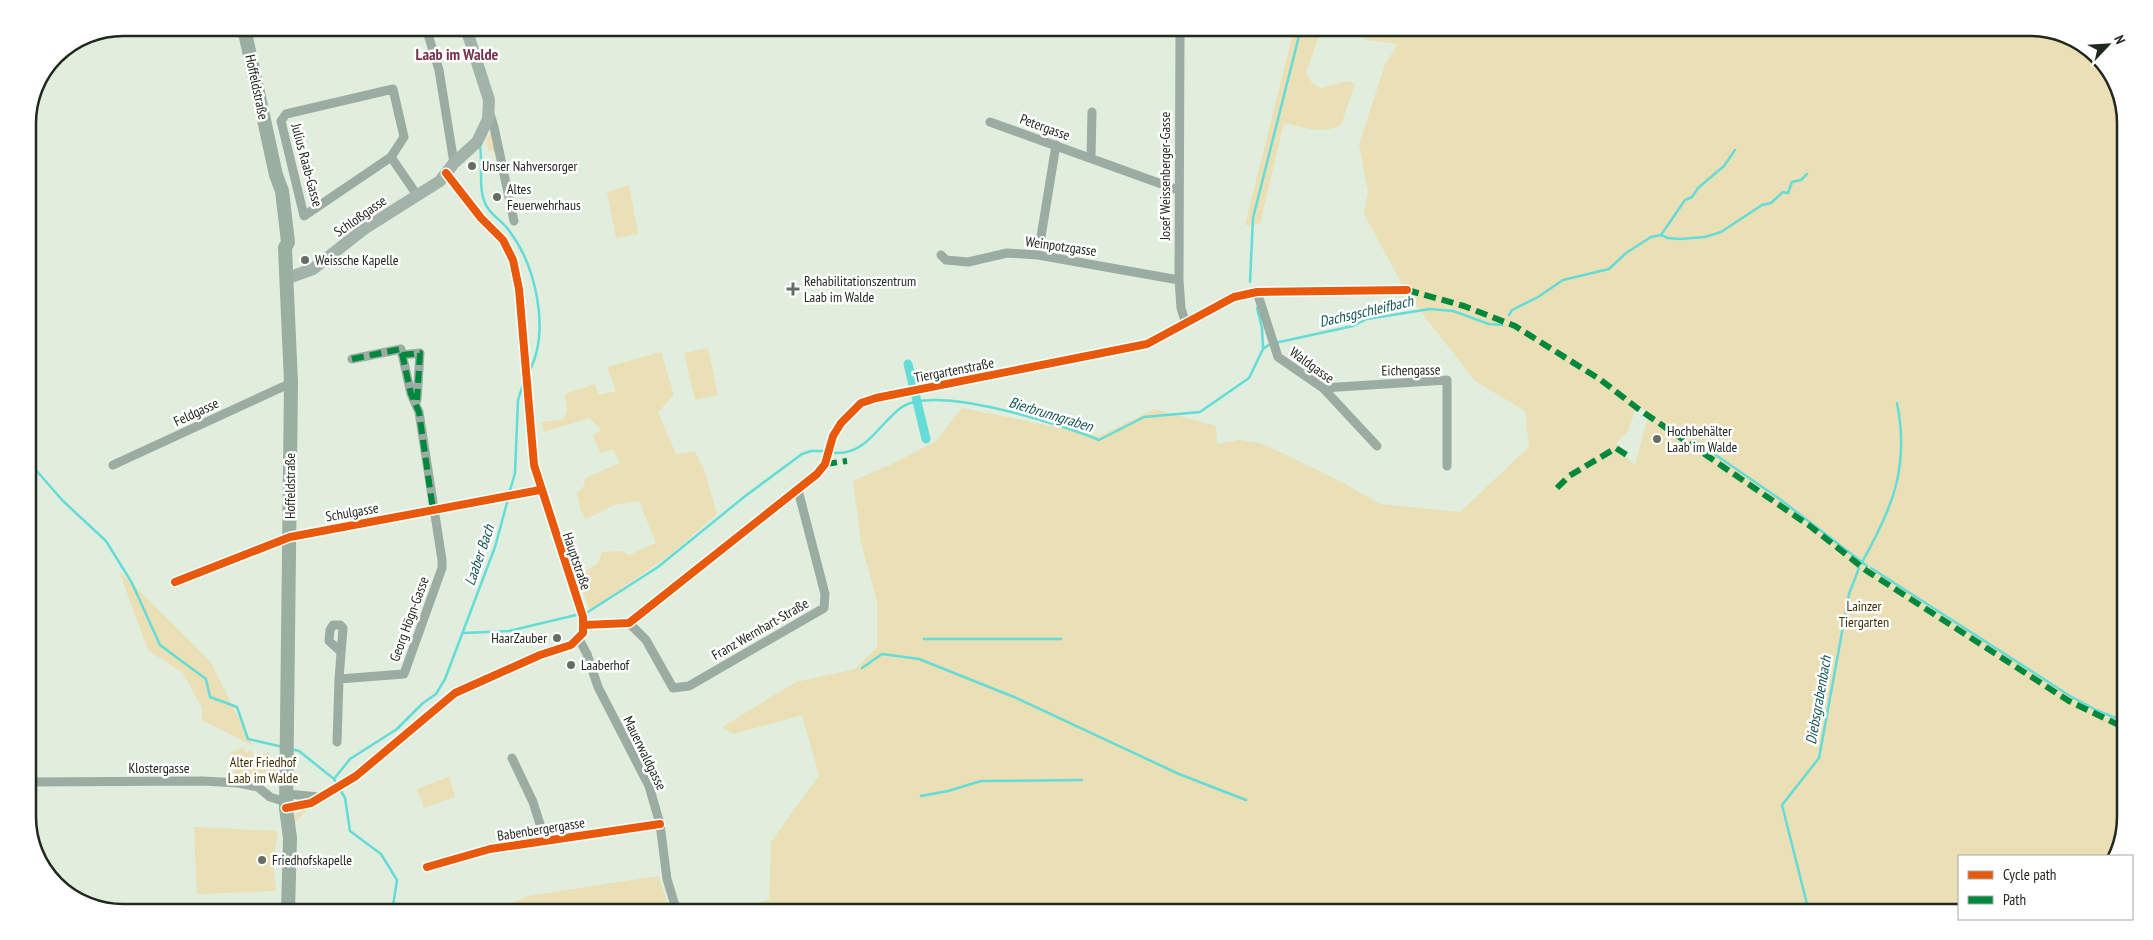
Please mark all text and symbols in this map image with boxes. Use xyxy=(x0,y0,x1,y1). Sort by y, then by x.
north arrow xyxy=(2083,20,2133,70)
text: N xyxy=(2110,32,2130,47)
district label: Laab im Walde xyxy=(416,44,499,64)
street label: Hoffeldstraße xyxy=(241,53,273,121)
street label: Petergasse xyxy=(1018,110,1073,144)
street label: Josef Weissenberger-Gasse xyxy=(1156,112,1174,241)
street label: Julius Raab-Gasse xyxy=(287,120,327,209)
place label: Unser Nahversorger xyxy=(482,157,578,175)
marker: Unser Nahversorger xyxy=(466,160,478,172)
place label: Altes Feuerwehrhaus xyxy=(507,180,581,214)
street label: Schloßgasse xyxy=(330,191,390,241)
marker: Altes Feuerwehrhaus xyxy=(491,191,503,203)
street label: Weinpotzgasse xyxy=(1024,232,1098,260)
place label: Weissche Kapelle xyxy=(315,251,399,269)
marker: Weissche Kapelle xyxy=(299,254,311,266)
place label: Rehabilitationszentrum Laab im Walde xyxy=(804,272,916,306)
marker: Rehabilitationszentrum Laab im Walde xyxy=(786,282,800,296)
water label: Dachsgschleifbach xyxy=(1317,291,1416,331)
street label: Waldgasse xyxy=(1286,343,1338,387)
street label: Tiergartenstraße xyxy=(913,353,996,387)
street label: Eichengasse xyxy=(1381,360,1441,380)
water label: Bierbrunngraben xyxy=(1007,392,1097,436)
street label: Feldgasse xyxy=(171,394,222,430)
place label: Hochbehälter Laab im Walde xyxy=(1667,422,1738,456)
marker: Hochbehälter Laab im Walde xyxy=(1651,433,1663,445)
street label: Hoffeldstraße xyxy=(281,453,299,519)
street label: Schulgasse xyxy=(324,498,380,525)
water label: Laaber Bach xyxy=(460,521,499,588)
street label: Hauptstraße xyxy=(559,530,595,592)
street label: Georg Högn-Gasse xyxy=(385,574,433,664)
street label: Franz Wernhart-Straße xyxy=(708,594,812,664)
park label: Lainzer Tiergarten xyxy=(1839,597,1889,631)
place label: HaarZauber xyxy=(491,629,547,647)
marker: HaarZauber xyxy=(551,632,563,644)
water label: Diebsgrabenbach xyxy=(1801,653,1835,746)
place label: Laaberhof xyxy=(581,656,630,674)
marker: Laaberhof xyxy=(565,659,577,671)
street label: Mauerwaldgasse xyxy=(619,713,671,793)
park label: Alter Friedhof Laab im Walde xyxy=(228,753,298,787)
street label: Klostergasse xyxy=(128,759,190,777)
street label: Babenbergergasse xyxy=(496,813,586,845)
place label: Friedhofskapelle xyxy=(272,851,352,869)
marker: Friedhofskapelle xyxy=(256,854,268,866)
legend xyxy=(1958,855,2133,920)
text: Cycle path xyxy=(2003,865,2056,884)
text: Path xyxy=(2003,890,2026,909)

